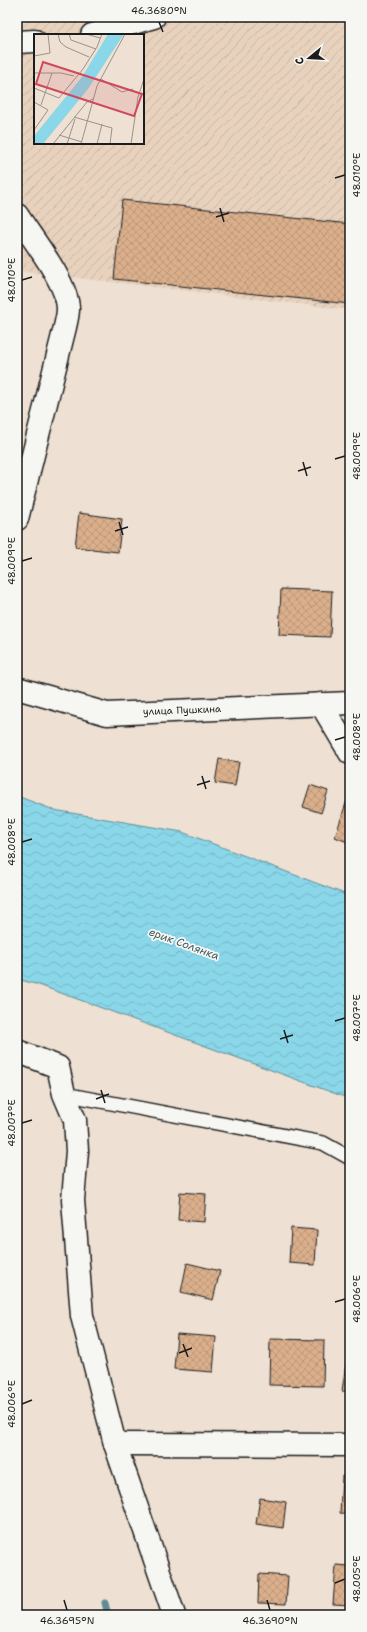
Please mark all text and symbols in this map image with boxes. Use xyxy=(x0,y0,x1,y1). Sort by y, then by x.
text: 46.3680°N xyxy=(131,4,187,17)
inset map xyxy=(34,34,144,144)
north arrow xyxy=(289,38,329,78)
text: С xyxy=(292,55,308,66)
text: 48.010°E xyxy=(350,153,363,197)
text: 48.010°E xyxy=(5,258,18,302)
text: 48.009°E xyxy=(350,432,363,480)
text: 48.009°E xyxy=(5,537,18,585)
street label: улица Пушкина xyxy=(143,702,222,718)
text: 48.008°E xyxy=(350,713,363,761)
text: 48.008°E xyxy=(5,818,18,866)
water label: ерик Солянка xyxy=(147,924,221,964)
text: 48.007°E xyxy=(350,994,363,1042)
text: 48.007°E xyxy=(5,1099,18,1147)
text: 48.006°E xyxy=(350,1275,363,1323)
text: 48.006°E xyxy=(5,1380,18,1428)
text: 48.005°E xyxy=(350,1555,363,1603)
text: 46.3695°N xyxy=(40,1614,94,1627)
text: 46.3690°N xyxy=(242,1614,298,1627)

